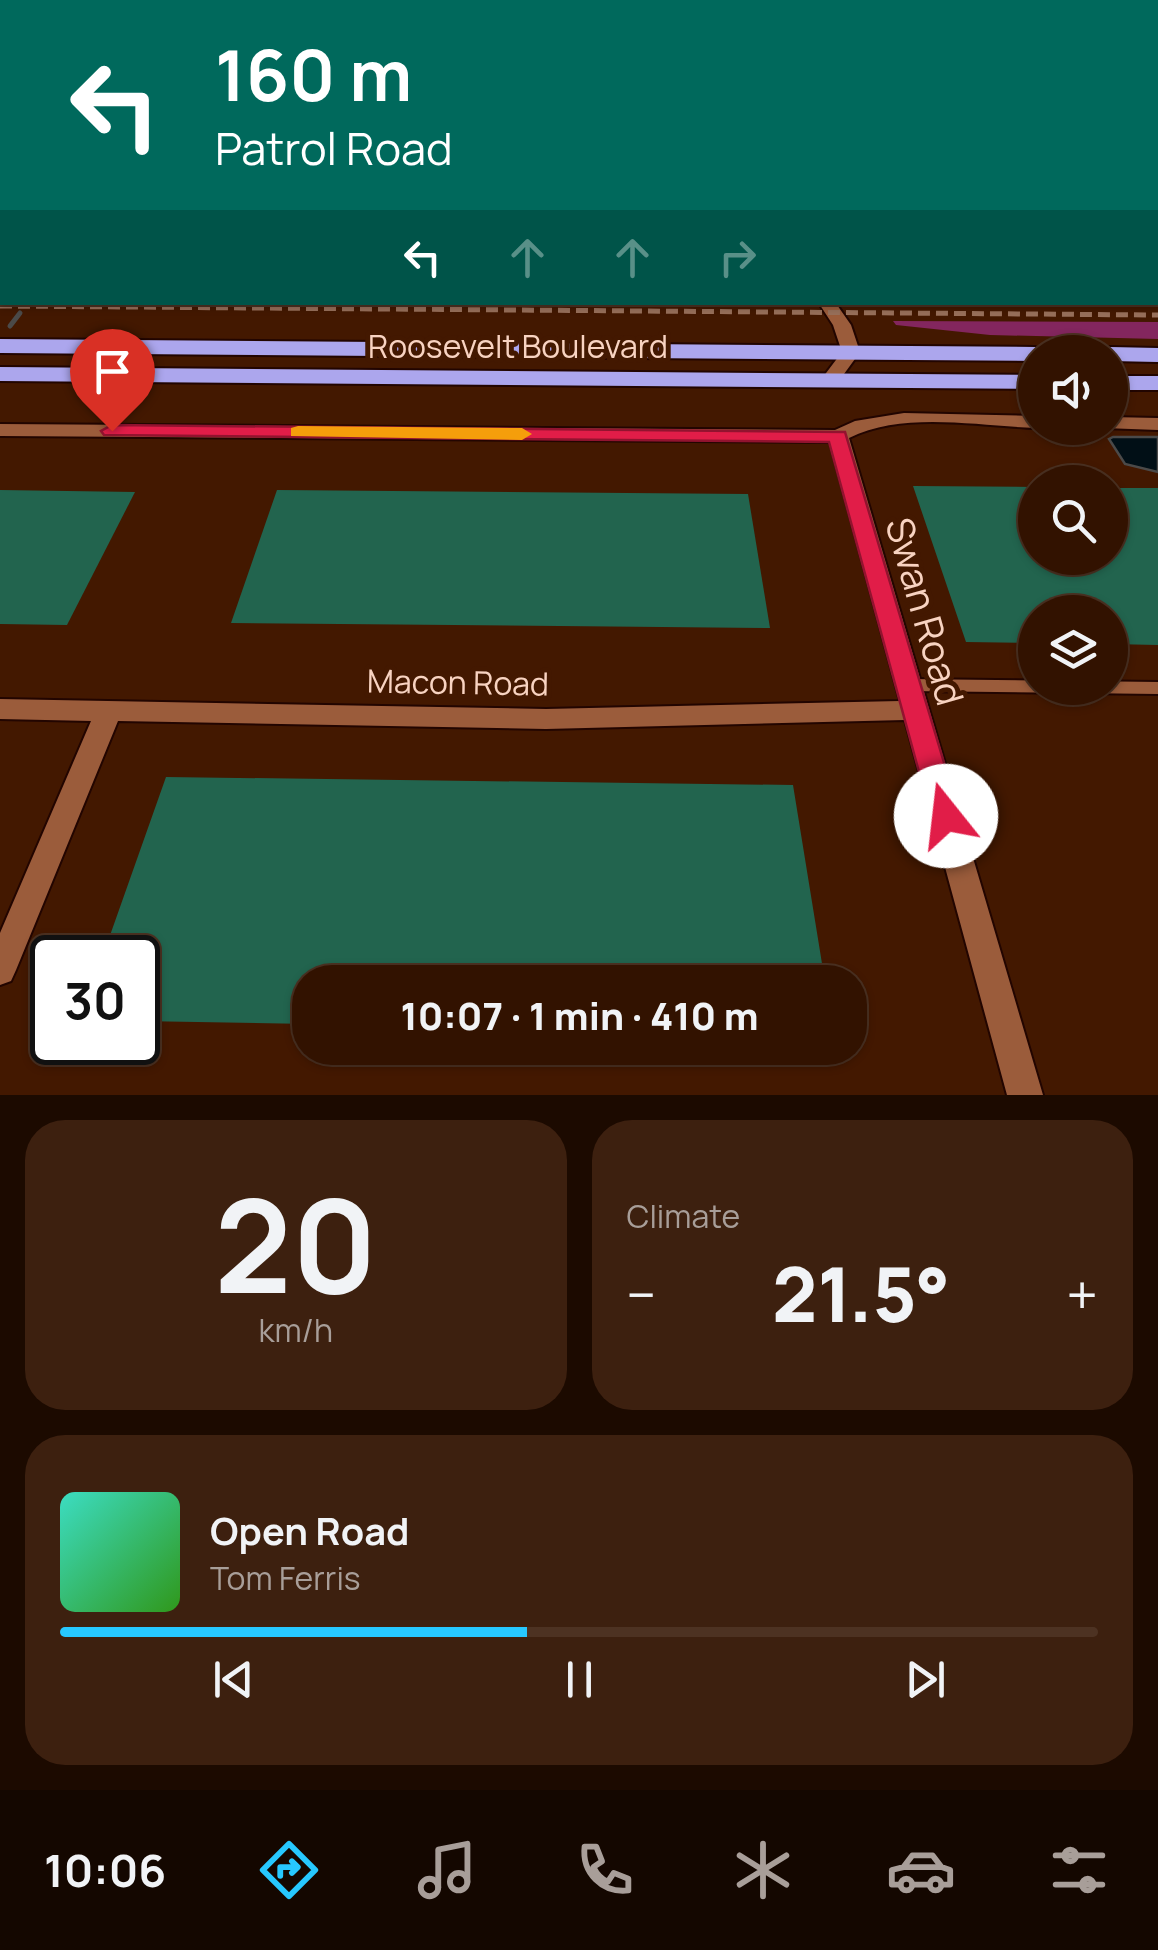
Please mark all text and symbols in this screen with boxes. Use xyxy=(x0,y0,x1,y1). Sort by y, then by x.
text: 160 m xyxy=(215,26,412,122)
icon: left xyxy=(50,40,180,170)
text: Patrol Road xyxy=(215,117,453,179)
icon: left xyxy=(395,230,450,285)
icon: ahead xyxy=(500,230,555,285)
icon: ahead xyxy=(605,230,660,285)
icon: right xyxy=(710,230,765,285)
street label: Roosevelt Boulevard xyxy=(368,324,668,368)
pin xyxy=(70,329,155,432)
map controls xyxy=(1018,335,1128,705)
button: sound xyxy=(1018,335,1128,445)
icon: arrive xyxy=(85,344,140,399)
button: search xyxy=(1018,465,1128,575)
street label: Swan Road xyxy=(874,511,978,711)
button: layers xyxy=(1018,595,1128,705)
street label: Macon Road xyxy=(367,658,549,706)
position arrow xyxy=(894,764,998,868)
speed limit sign: 30 xyxy=(30,935,160,1065)
text: 10:07 · 1 min · 410 m xyxy=(400,989,759,1041)
text: 20 xyxy=(214,1154,377,1332)
text: Climate xyxy=(627,1194,740,1238)
text: 21.5° xyxy=(772,1242,950,1345)
text: − xyxy=(627,1256,656,1332)
text: + xyxy=(1066,1256,1098,1332)
text: km/h xyxy=(259,1308,333,1352)
text: Open Road xyxy=(210,1504,409,1556)
text: Tom Ferris xyxy=(210,1556,361,1600)
icon: previous xyxy=(206,1652,261,1707)
icon: pause xyxy=(552,1652,607,1707)
icon: next xyxy=(898,1652,953,1707)
icon: directions xyxy=(254,1835,324,1905)
icon: music xyxy=(412,1835,482,1905)
icon: phone xyxy=(570,1835,640,1905)
icon: climate xyxy=(728,1835,798,1905)
icon: car xyxy=(886,1835,956,1905)
icon: filters xyxy=(1044,1835,1114,1905)
text: 10:06 xyxy=(44,1839,166,1901)

